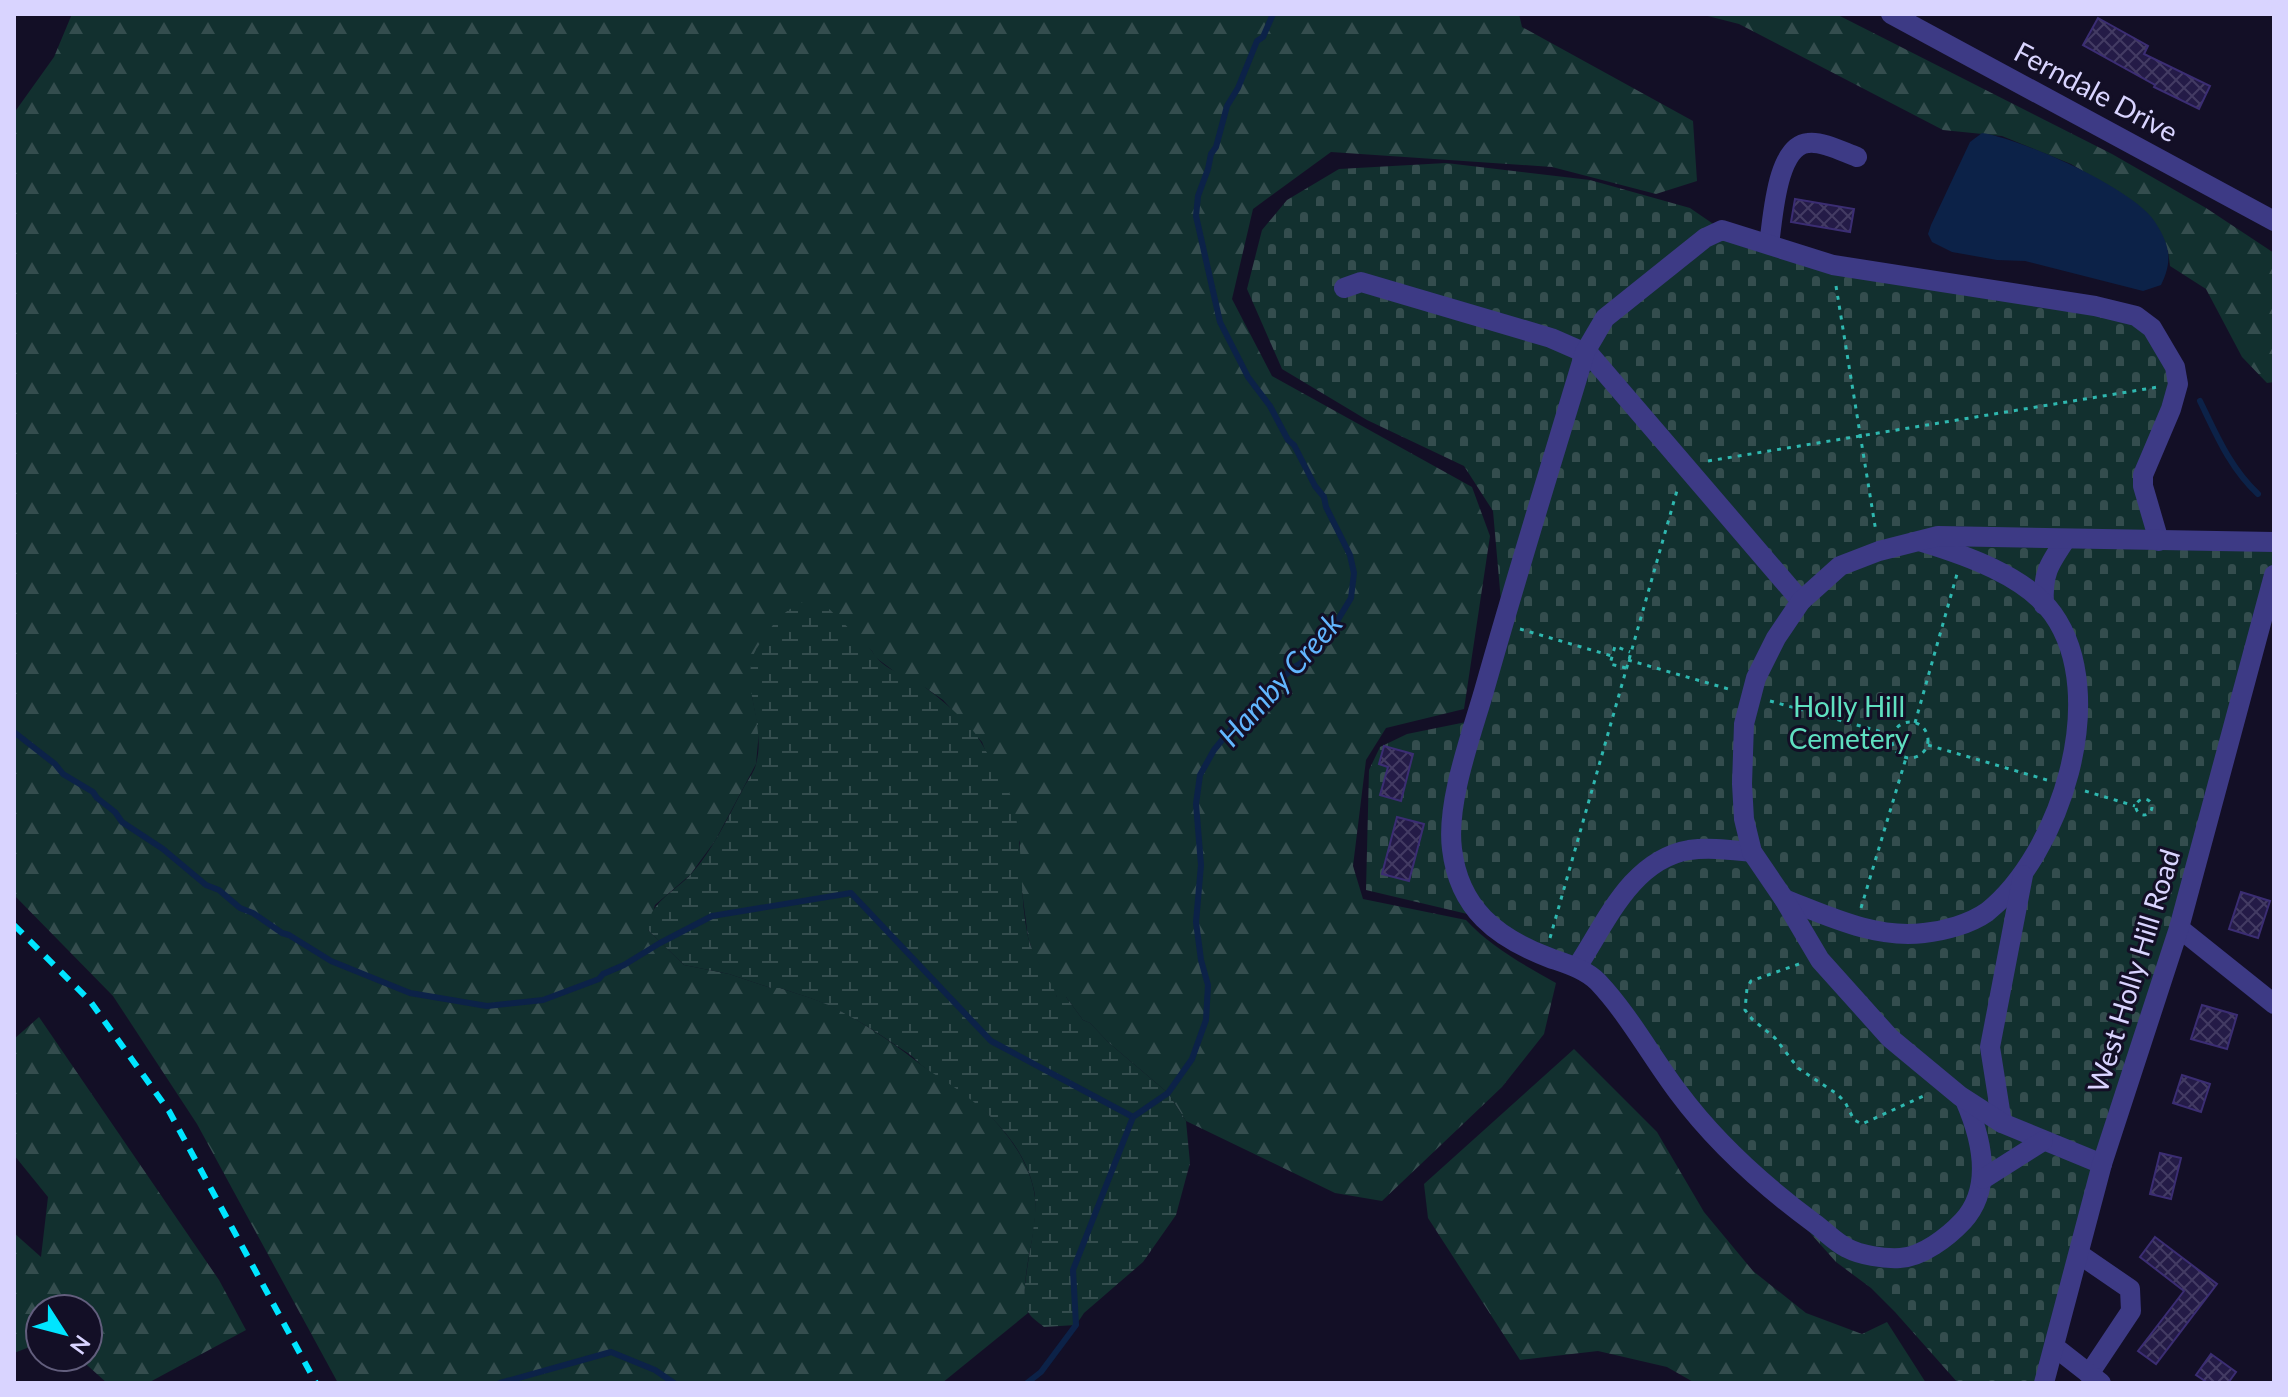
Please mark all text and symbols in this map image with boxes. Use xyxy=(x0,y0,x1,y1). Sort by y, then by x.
street label: Ferndale Drive xyxy=(2009,34,2184,148)
water label: Hamby Creek xyxy=(1210,604,1349,753)
park label: Holly Hill Cemetery xyxy=(1789,689,1910,755)
street label: West Holly Hill Road xyxy=(2080,845,2186,1097)
north arrow xyxy=(24,1293,104,1373)
text: N xyxy=(65,1330,96,1360)

